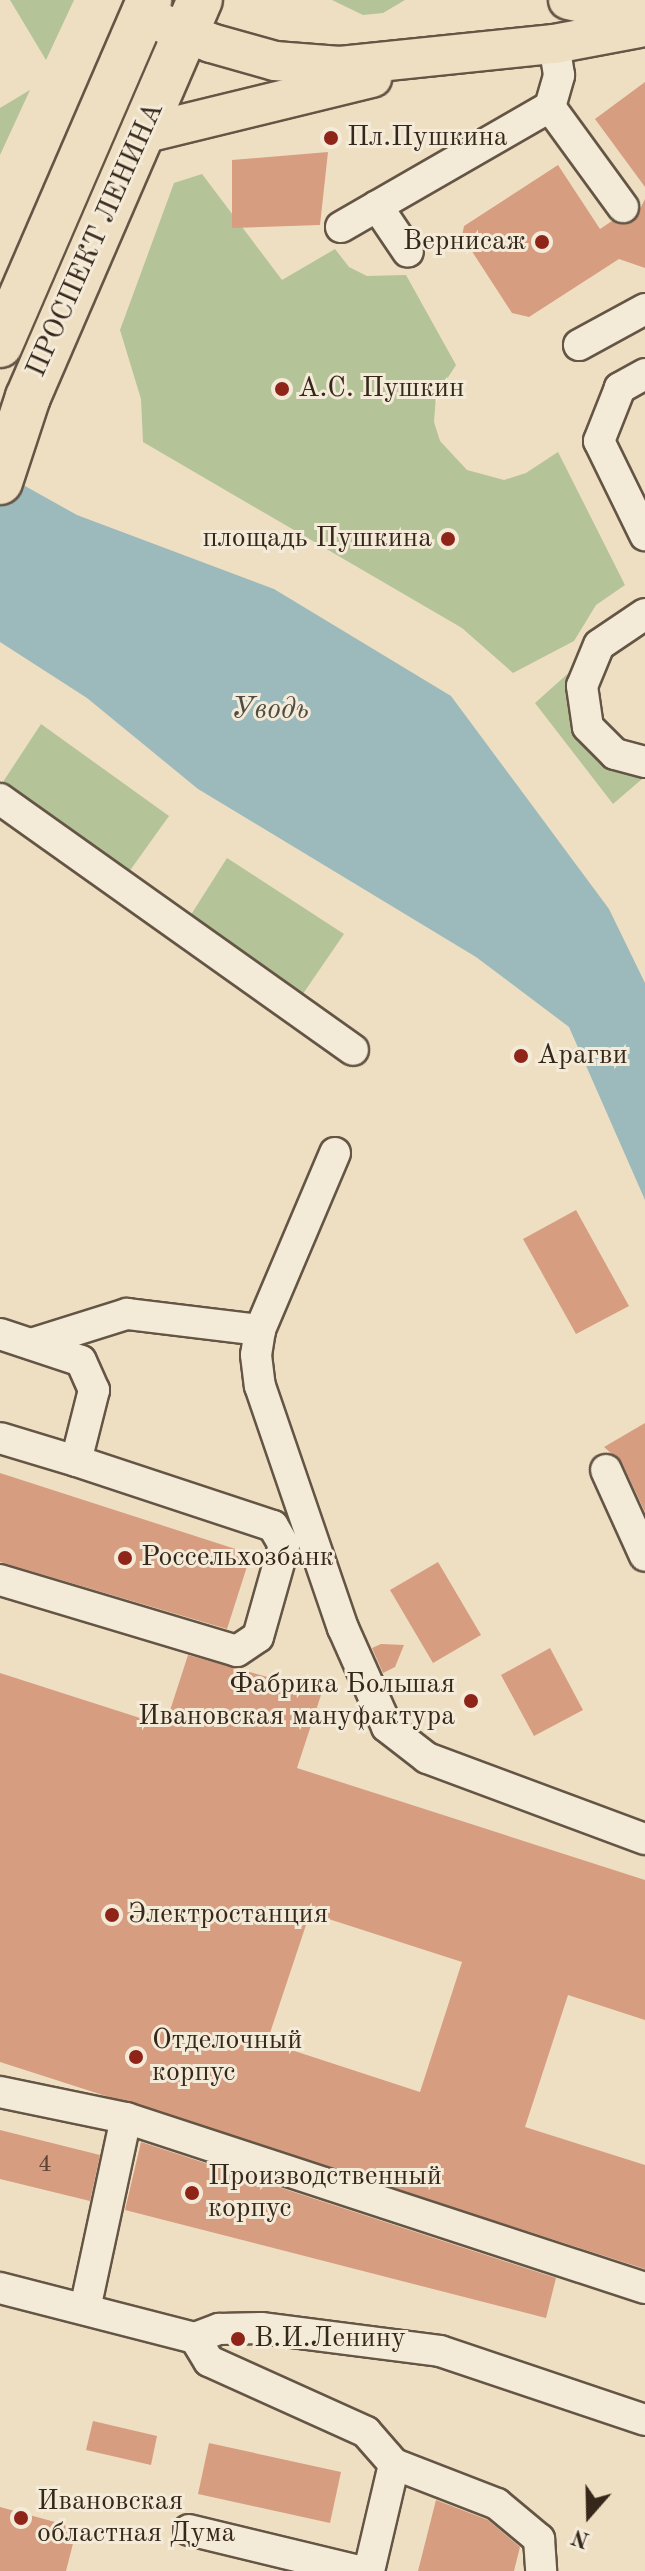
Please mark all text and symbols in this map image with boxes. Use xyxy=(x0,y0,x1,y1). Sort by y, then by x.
street label: ПРОСПЕКТ ЛЕНИНА xyxy=(20,97,172,383)
place label: Пл.Пушкина xyxy=(347,121,508,155)
marker: Пл.Пушкина xyxy=(322,129,340,147)
place label: Вернисаж xyxy=(403,225,526,259)
marker: Вернисаж xyxy=(533,233,551,251)
place label: А.C. Пушкин xyxy=(298,372,464,406)
marker: А.C. Пушкин xyxy=(273,380,291,398)
place label: площадь Пушкина xyxy=(202,522,432,556)
marker: площадь Пушкина xyxy=(439,530,457,548)
water label: Уводь xyxy=(231,692,309,728)
place label: Арагви xyxy=(537,1039,627,1073)
marker: Арагви xyxy=(512,1047,530,1065)
place label: Россельхозбанк xyxy=(141,1541,334,1575)
marker: Россельхозбанк xyxy=(116,1549,134,1567)
place label: Фабрика Большая Ивановская мануфактура xyxy=(138,1668,455,1734)
marker: Фабрика Большая Ивановская мануфактура xyxy=(462,1692,480,1710)
place label: Электростанция xyxy=(128,1898,328,1932)
marker: Электростанция xyxy=(103,1906,121,1924)
place label: Отделочный корпус xyxy=(152,2024,302,2090)
marker: Отделочный корпус xyxy=(127,2048,145,2066)
house number: 4 xyxy=(38,2152,52,2180)
place label: Производственный корпус xyxy=(208,2160,442,2226)
marker: Производственный корпус xyxy=(183,2184,201,2202)
place label: В.И.Ленину xyxy=(254,2322,406,2356)
marker: В.И.Ленину xyxy=(229,2330,247,2348)
north arrow xyxy=(549,2475,629,2555)
place label: Ивановская областная Дума xyxy=(37,2485,235,2551)
marker: Ивановская областная Дума xyxy=(12,2509,30,2527)
text: N xyxy=(569,2524,592,2551)

